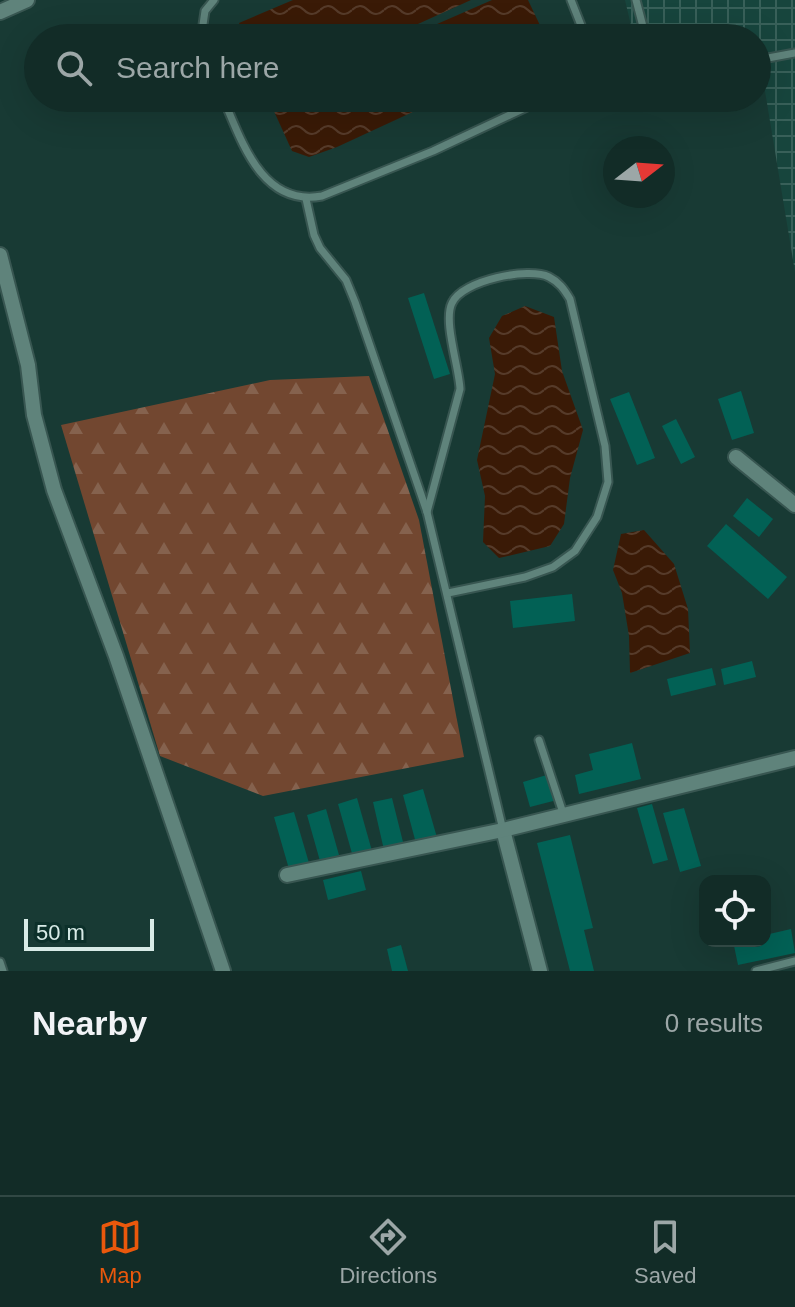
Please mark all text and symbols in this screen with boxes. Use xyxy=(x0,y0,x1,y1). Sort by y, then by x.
search box xyxy=(24,24,771,112)
icon: search xyxy=(52,46,96,90)
text: Search here xyxy=(116,51,279,84)
north arrow xyxy=(603,136,675,208)
map controls xyxy=(699,875,771,947)
button: locate xyxy=(699,875,771,947)
scale bar xyxy=(24,915,154,951)
text: 50 m xyxy=(36,920,85,945)
text: Nearby xyxy=(32,1004,147,1042)
text: 0 results xyxy=(665,1008,763,1038)
tab: Map xyxy=(98,1215,142,1289)
tab: Directions xyxy=(339,1215,437,1289)
tab: Saved xyxy=(634,1215,697,1289)

